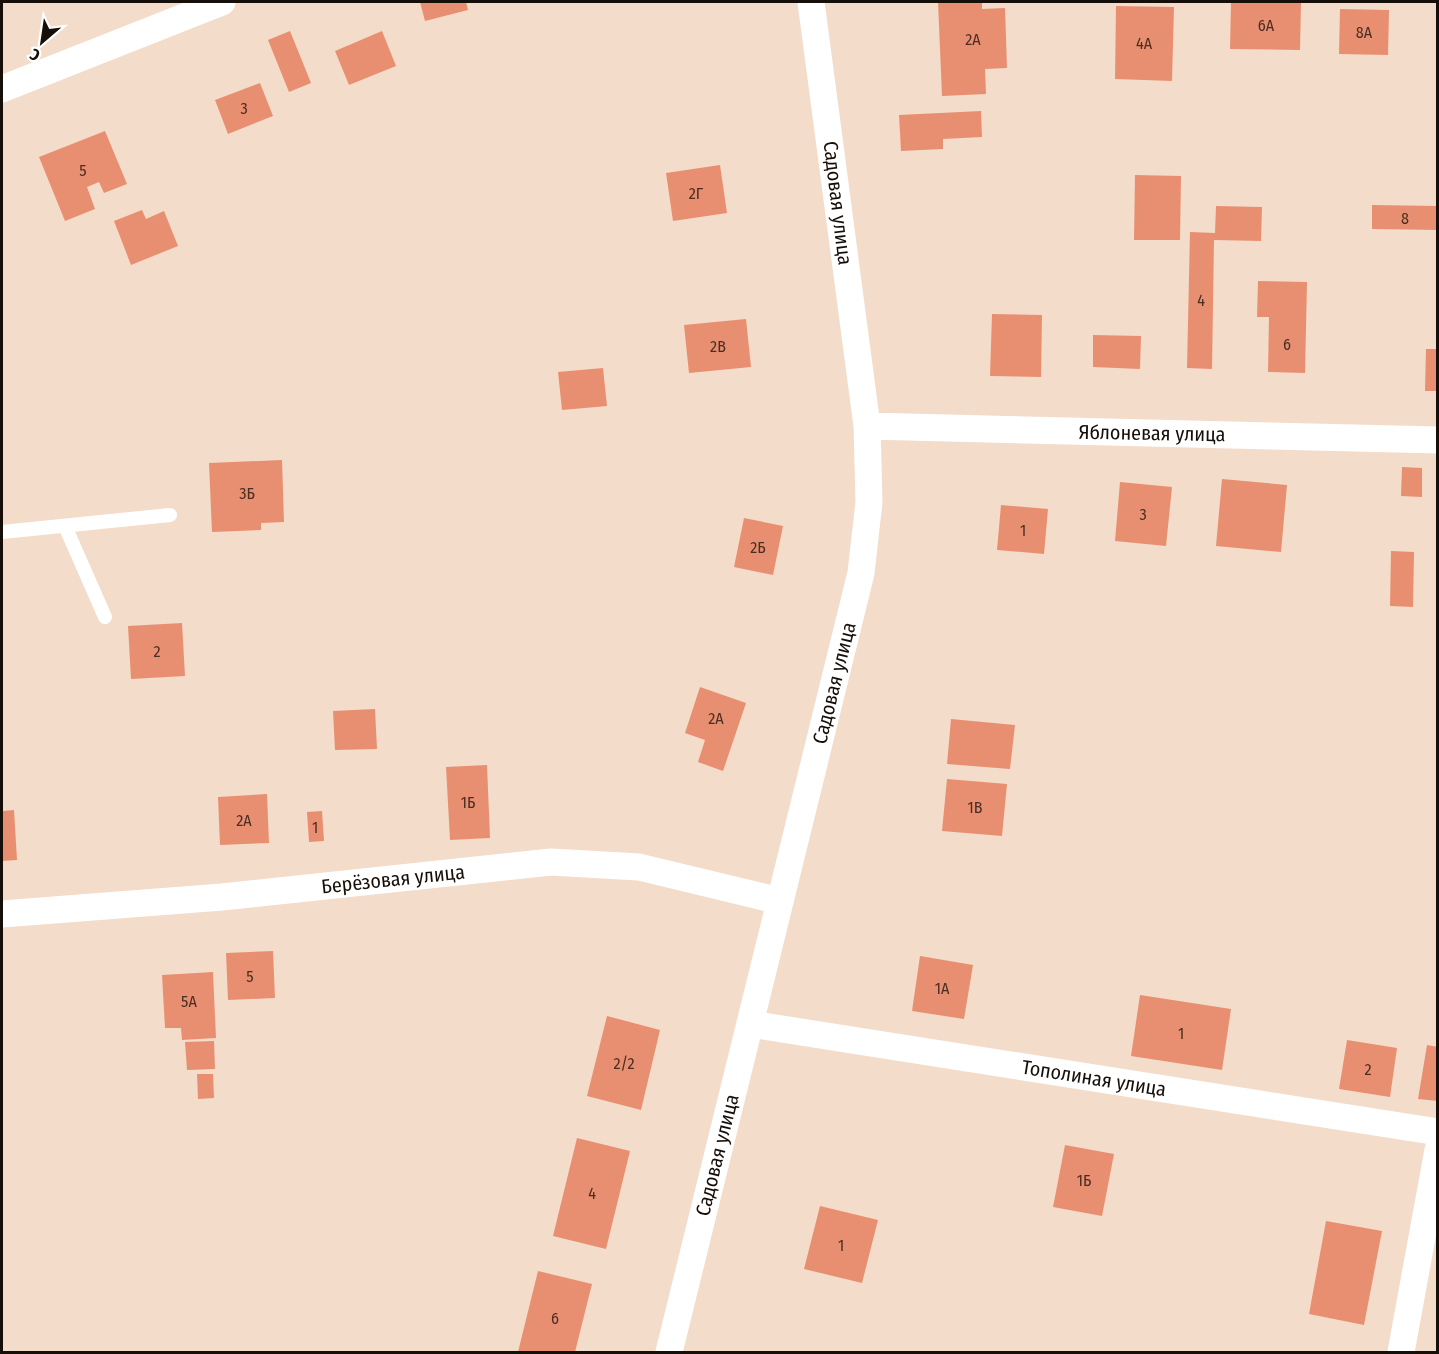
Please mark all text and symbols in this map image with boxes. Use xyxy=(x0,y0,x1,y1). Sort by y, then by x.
north arrow xyxy=(12,12,72,72)
house number: 6А xyxy=(1258,16,1275,35)
house number: 8А xyxy=(1356,23,1373,42)
house number: 2А xyxy=(965,30,981,49)
house number: 4А xyxy=(1136,34,1153,53)
text: С xyxy=(26,44,43,65)
house number: 3 xyxy=(240,99,248,118)
street label: Садовая улица xyxy=(818,140,858,266)
house number: 5 xyxy=(79,161,87,180)
house number: 2Г xyxy=(689,184,704,203)
house number: 8 xyxy=(1401,209,1409,228)
house number: 4 xyxy=(1197,291,1205,310)
house number: 6 xyxy=(1283,335,1291,354)
house number: 2В xyxy=(710,337,726,356)
street label: Яблоневая улица xyxy=(1078,420,1226,446)
house number: 3Б xyxy=(239,484,255,503)
house number: 3 xyxy=(1139,505,1147,524)
house number: 1 xyxy=(1020,521,1026,540)
house number: 2Б xyxy=(750,538,766,557)
street label: Садовая улица xyxy=(807,620,861,746)
house number: 2 xyxy=(153,642,161,661)
house number: 2А xyxy=(708,709,724,728)
house number: 1Б xyxy=(461,793,475,812)
house number: 1В xyxy=(968,798,983,817)
house number: 2А xyxy=(236,811,252,830)
house number: 1 xyxy=(312,818,318,837)
street label: Берёзовая улица xyxy=(320,860,466,898)
house number: 5 xyxy=(246,967,254,986)
house number: 1А xyxy=(935,979,950,998)
house number: 5А xyxy=(181,992,197,1011)
house number: 1 xyxy=(1178,1024,1184,1043)
house number: 2/2 xyxy=(614,1054,634,1073)
street label: Тополиная улица xyxy=(1020,1055,1168,1101)
house number: 2 xyxy=(1364,1060,1372,1079)
street label: Садовая улица xyxy=(690,1092,744,1218)
house number: 1Б xyxy=(1077,1171,1091,1190)
house number: 4 xyxy=(588,1184,596,1203)
house number: 1 xyxy=(838,1236,844,1255)
house number: 6 xyxy=(551,1309,559,1328)

